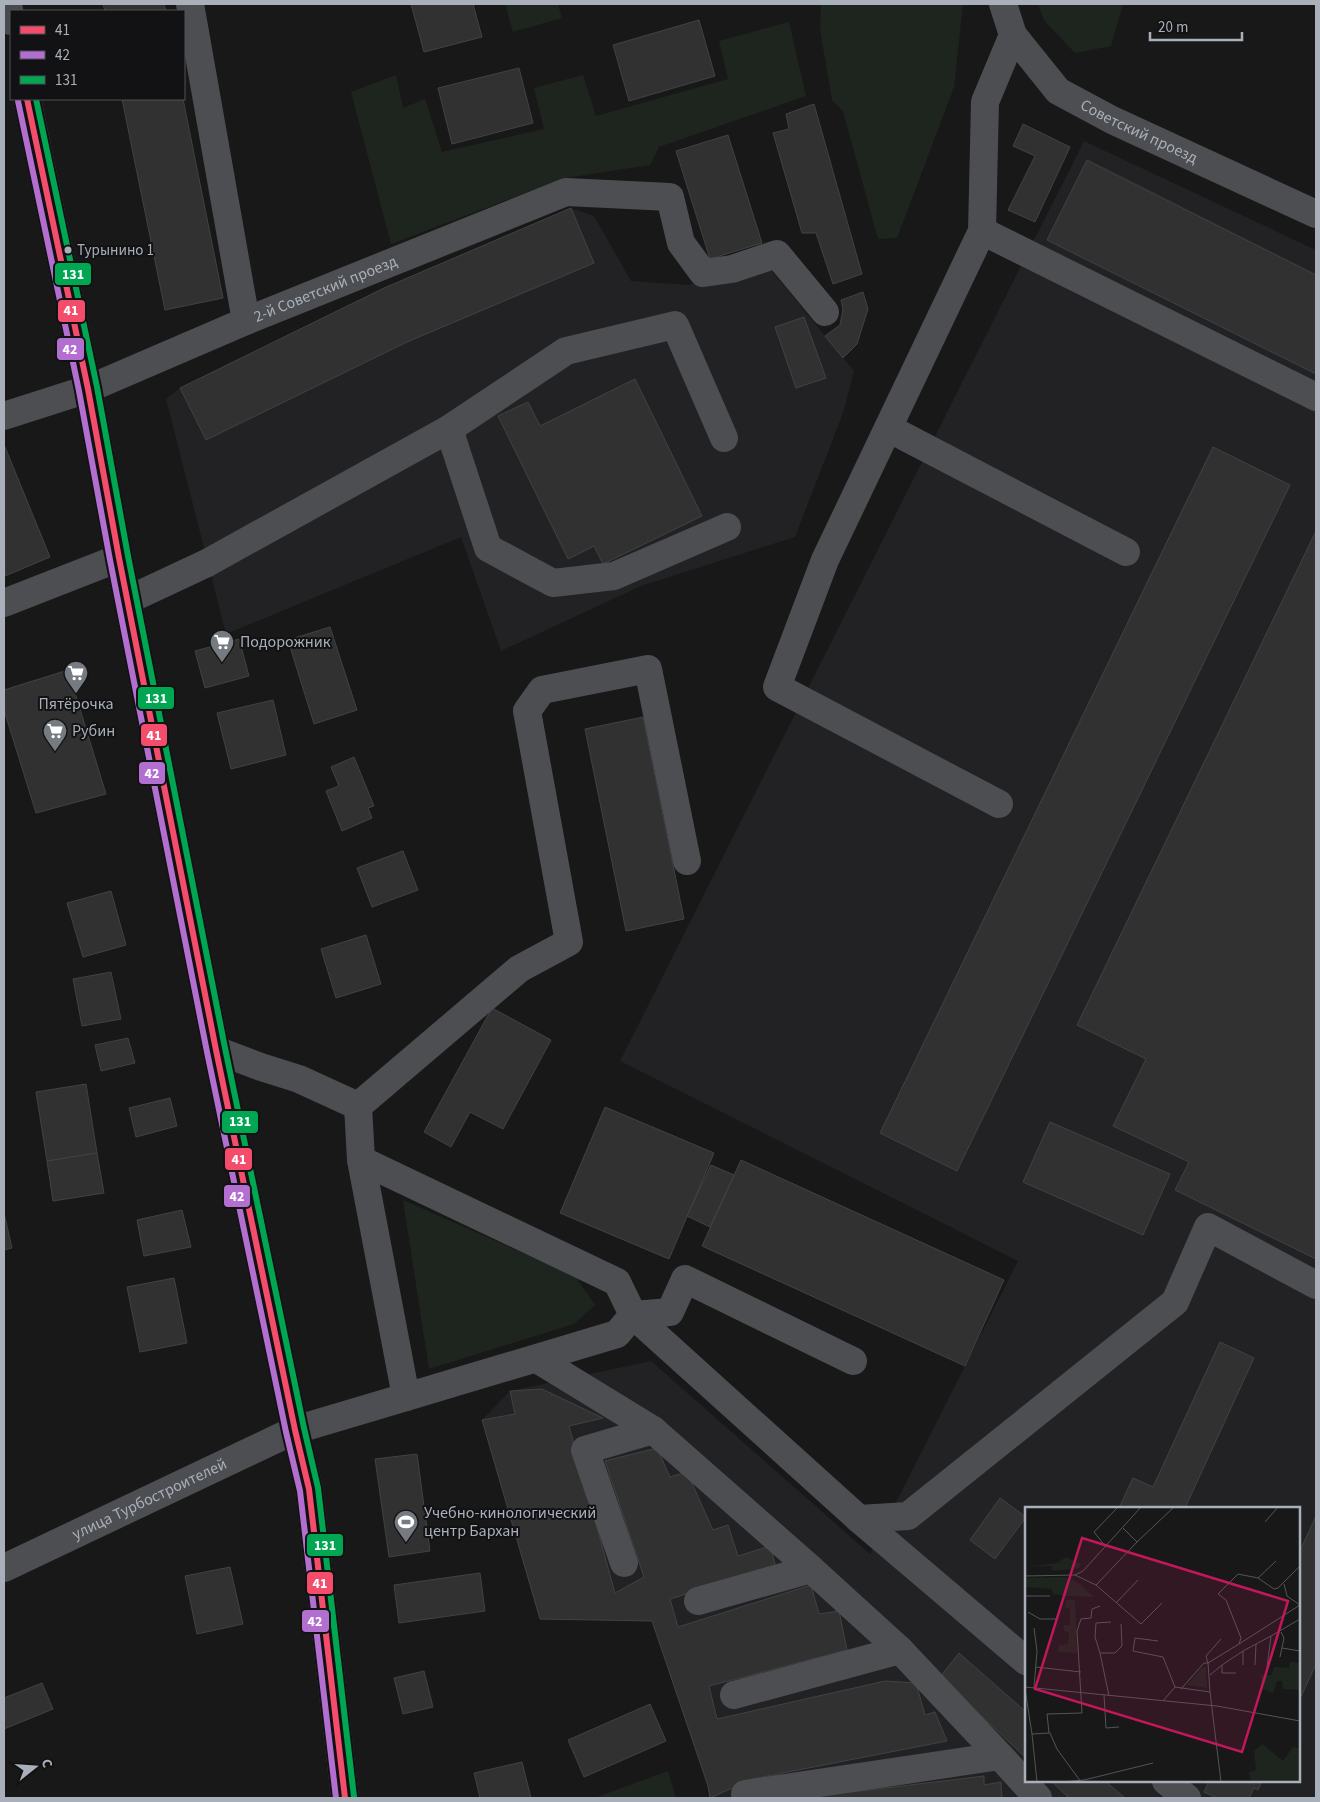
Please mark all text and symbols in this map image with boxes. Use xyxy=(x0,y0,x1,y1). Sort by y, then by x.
legend xyxy=(10,10,185,100)
scale bar xyxy=(1150,10,1242,42)
text: 20 m xyxy=(1158,17,1188,38)
text: 41 xyxy=(55,20,70,41)
text: 42 xyxy=(55,45,70,66)
text: 131 xyxy=(55,70,77,91)
street label: Советский проезд xyxy=(1076,94,1202,169)
place label: Турынино 1 xyxy=(77,240,154,261)
marker: Турынино 1 xyxy=(63,245,73,255)
street label: 2-й Советский проезд xyxy=(251,250,401,328)
line badge: 131 xyxy=(54,262,92,286)
text: 131 xyxy=(62,265,84,285)
line badge: 41 xyxy=(57,299,86,323)
text: 41 xyxy=(64,301,78,321)
line badge: 42 xyxy=(56,337,85,361)
text: 42 xyxy=(63,340,77,360)
supermarket icon: Подорожник xyxy=(209,629,235,663)
place label: Подорожник xyxy=(240,631,331,653)
supermarket icon: Пятёрочка xyxy=(63,660,89,694)
line badge: 131 xyxy=(137,686,175,710)
text: 131 xyxy=(145,689,167,709)
place label: Пятёрочка xyxy=(38,693,114,715)
supermarket icon: Рубин xyxy=(42,718,68,752)
place label: Рубин xyxy=(72,720,115,742)
line badge: 41 xyxy=(140,723,168,747)
text: 41 xyxy=(147,726,161,746)
line badge: 42 xyxy=(138,761,166,785)
text: 42 xyxy=(145,764,159,784)
line badge: 131 xyxy=(221,1110,259,1134)
text: 131 xyxy=(229,1112,251,1132)
line badge: 41 xyxy=(224,1147,253,1171)
text: 41 xyxy=(232,1150,246,1170)
line badge: 42 xyxy=(223,1184,251,1208)
text: 42 xyxy=(230,1187,244,1207)
street label: улица Турбостроителей xyxy=(69,1453,230,1545)
place label: Учебно-кинологический центр Бархан xyxy=(424,1502,596,1542)
inset map xyxy=(1025,1507,1300,1782)
sports icon: Учебно-кинологический центр Бархан xyxy=(393,1509,419,1543)
line badge: 131 xyxy=(306,1533,344,1557)
text: 131 xyxy=(314,1536,336,1556)
line badge: 41 xyxy=(306,1571,334,1595)
text: 41 xyxy=(313,1574,327,1594)
line badge: 42 xyxy=(301,1609,330,1633)
text: 42 xyxy=(308,1612,322,1632)
north arrow xyxy=(10,1742,60,1792)
text: С xyxy=(36,1757,57,1770)

